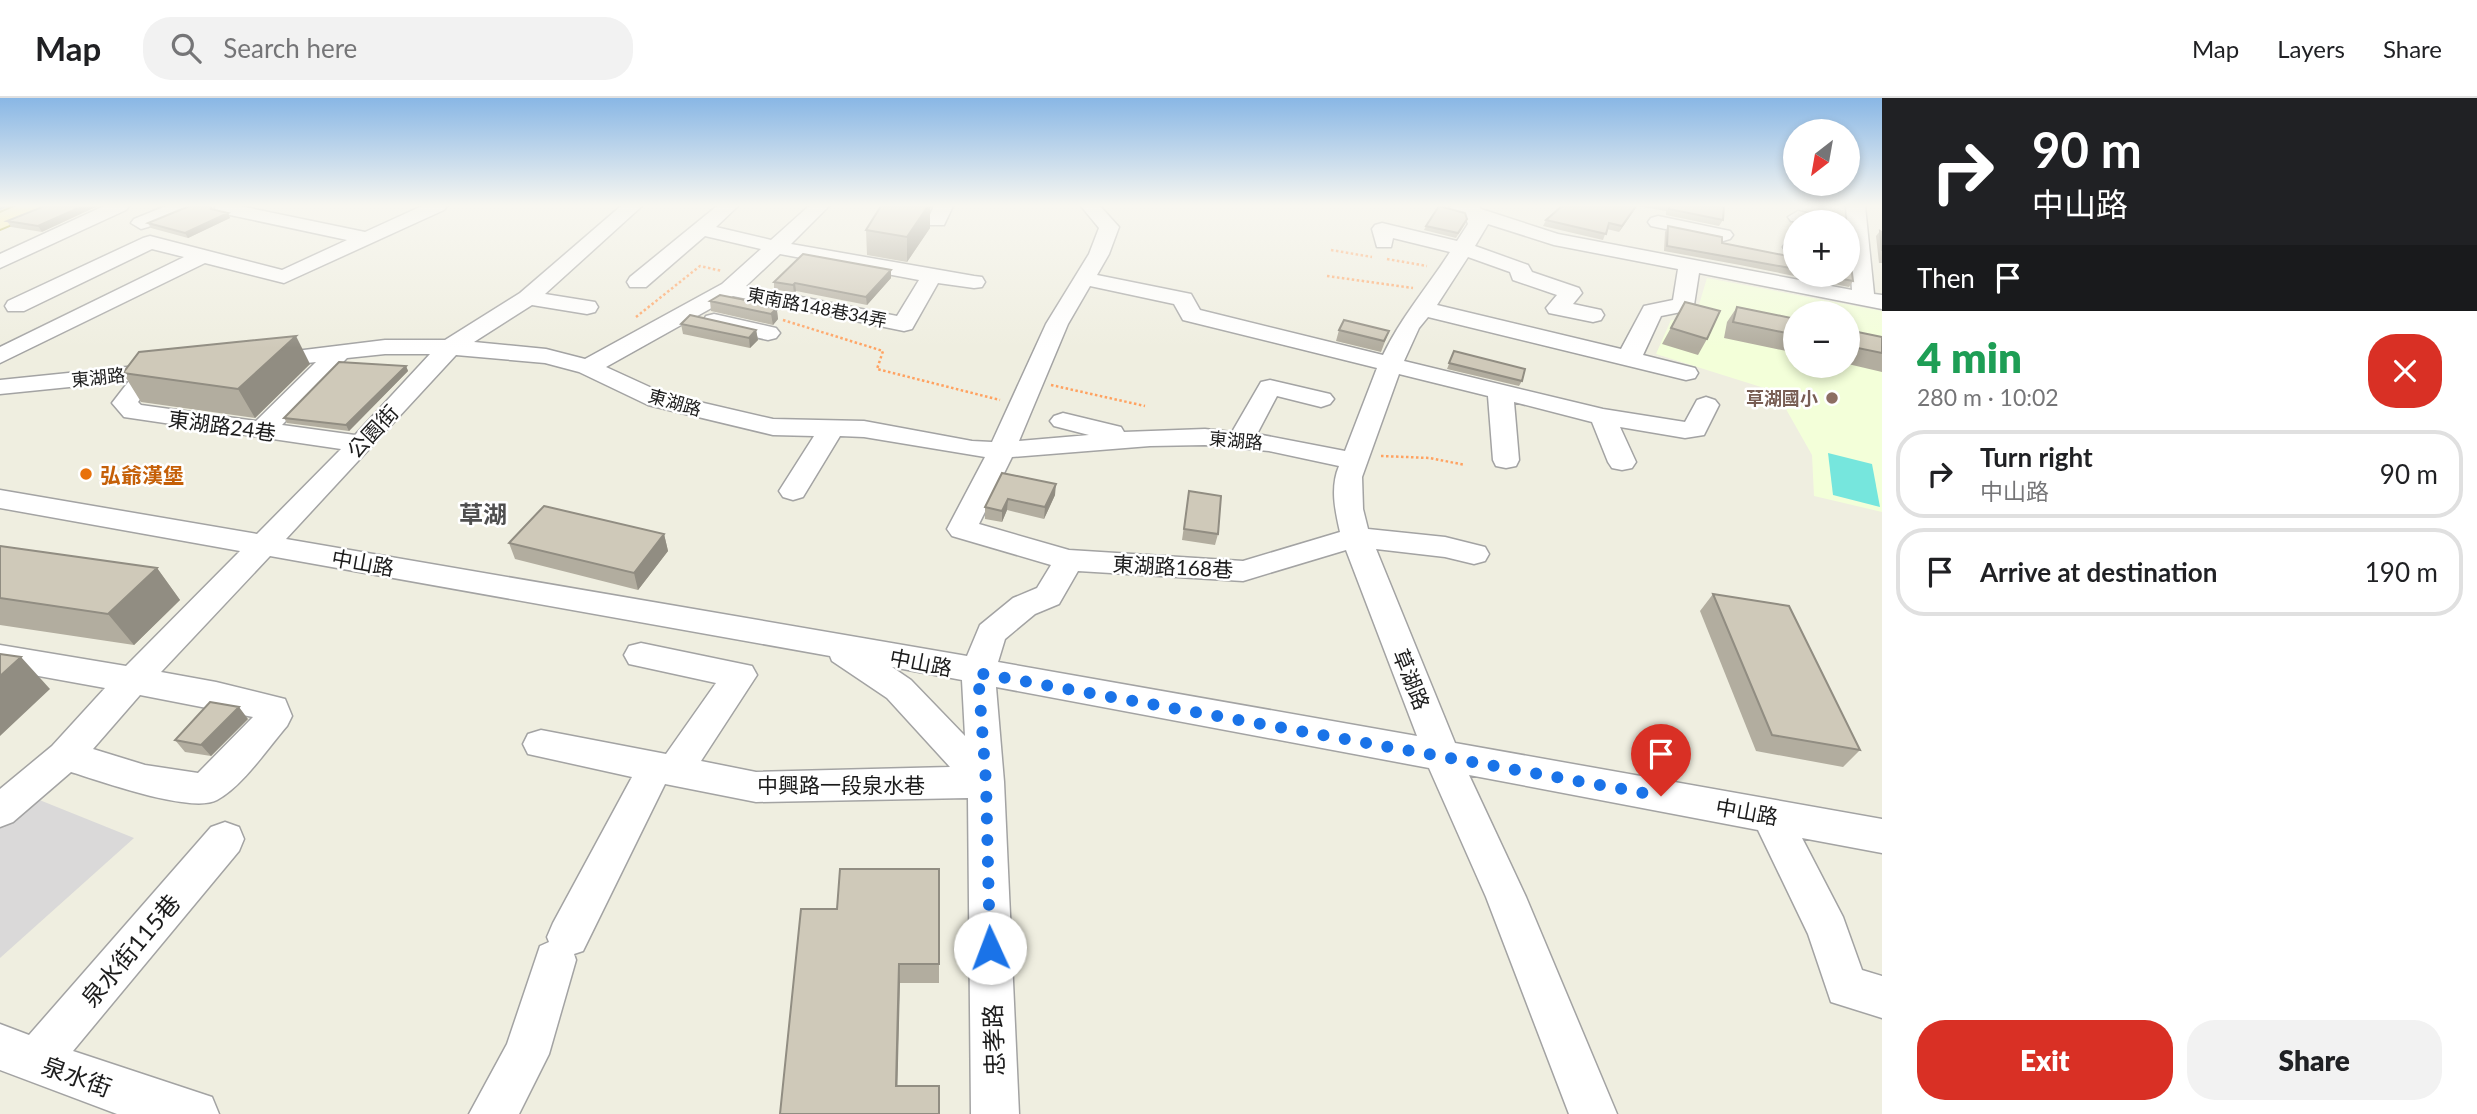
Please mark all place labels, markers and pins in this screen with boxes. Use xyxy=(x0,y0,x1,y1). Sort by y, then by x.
place label: 草湖國小 xyxy=(1746,387,1818,409)
marker: 草湖國小 xyxy=(1824,390,1840,406)
place label: 弘爺漢堡 xyxy=(100,462,184,487)
marker: 弘爺漢堡 xyxy=(78,466,94,482)
pin xyxy=(1631,724,1691,796)

